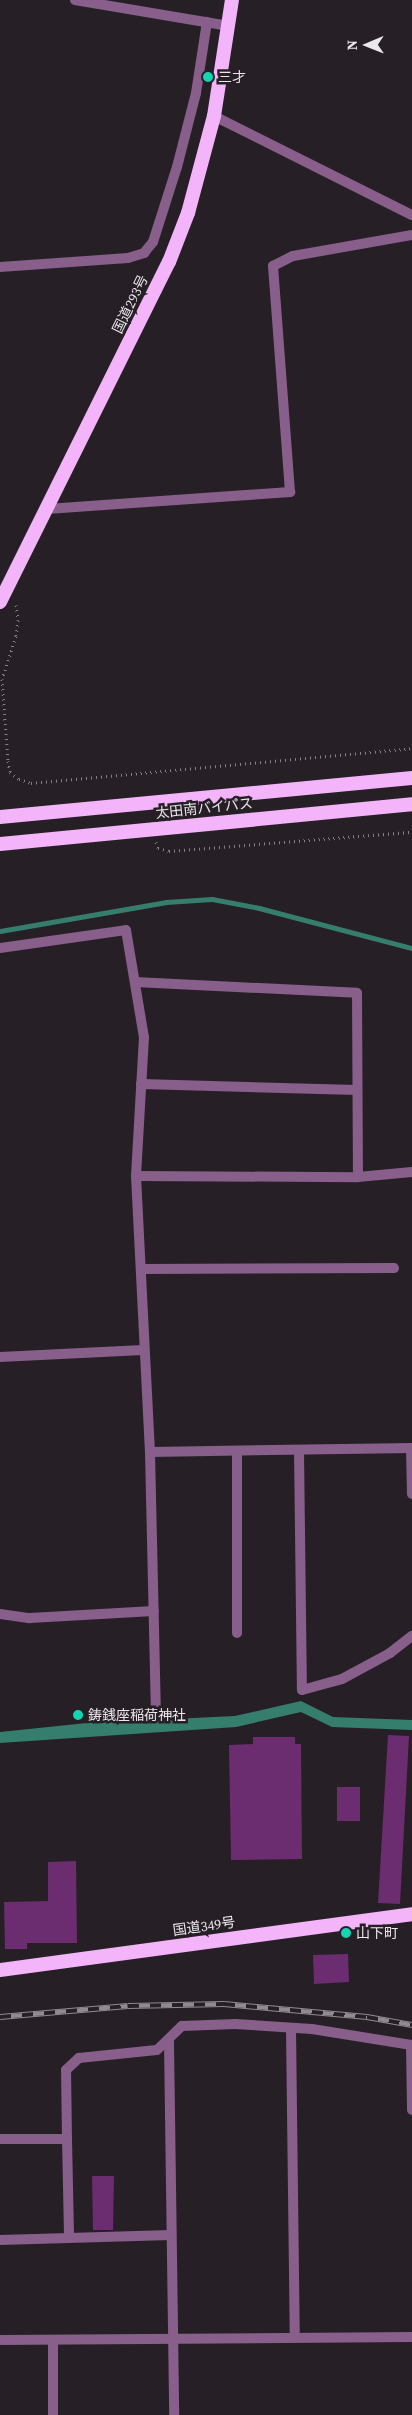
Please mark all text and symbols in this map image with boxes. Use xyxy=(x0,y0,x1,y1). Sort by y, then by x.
north arrow xyxy=(342,20,392,70)
text: N xyxy=(342,40,362,51)
place label: 三才 xyxy=(218,69,246,85)
marker: 三才 xyxy=(202,71,214,83)
street label: 国道293号 xyxy=(109,272,151,336)
street label: 太田南バイパス xyxy=(154,795,254,821)
place label: 鋳銭座稲荷神社 xyxy=(88,1707,186,1723)
marker: 鋳銭座稲荷神社 xyxy=(72,1709,84,1721)
street label: 国道349号 xyxy=(172,1913,236,1939)
place label: 山下町 xyxy=(356,1925,398,1941)
marker: 山下町 xyxy=(340,1927,352,1939)

